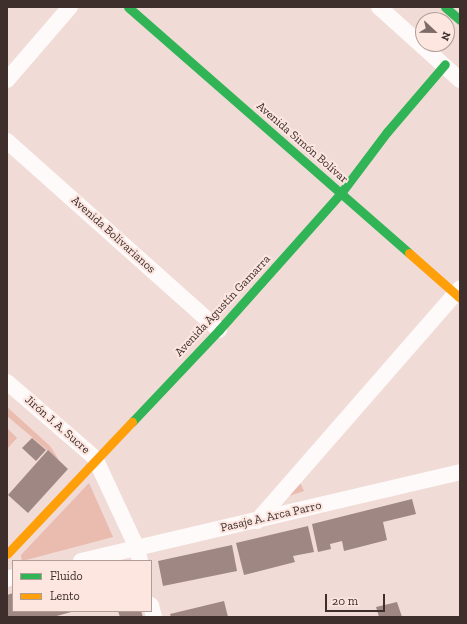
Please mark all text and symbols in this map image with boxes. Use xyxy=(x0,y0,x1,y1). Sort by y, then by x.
north arrow xyxy=(415,12,455,52)
text: N xyxy=(438,30,453,43)
street label: Avenida Simón Bolívar xyxy=(253,99,351,187)
street label: Avenida Bolivarianos xyxy=(68,193,158,277)
street label: Avenida Agustín Gamarra xyxy=(172,252,274,360)
street label: Jirón J. A. Sucre xyxy=(21,393,93,457)
street label: Pasaje A. Arca Parro xyxy=(219,498,323,536)
legend xyxy=(12,560,152,612)
text: Fluido xyxy=(50,569,83,583)
scale bar xyxy=(327,586,387,612)
text: Lento xyxy=(50,589,80,603)
text: 20 m xyxy=(332,594,358,608)

